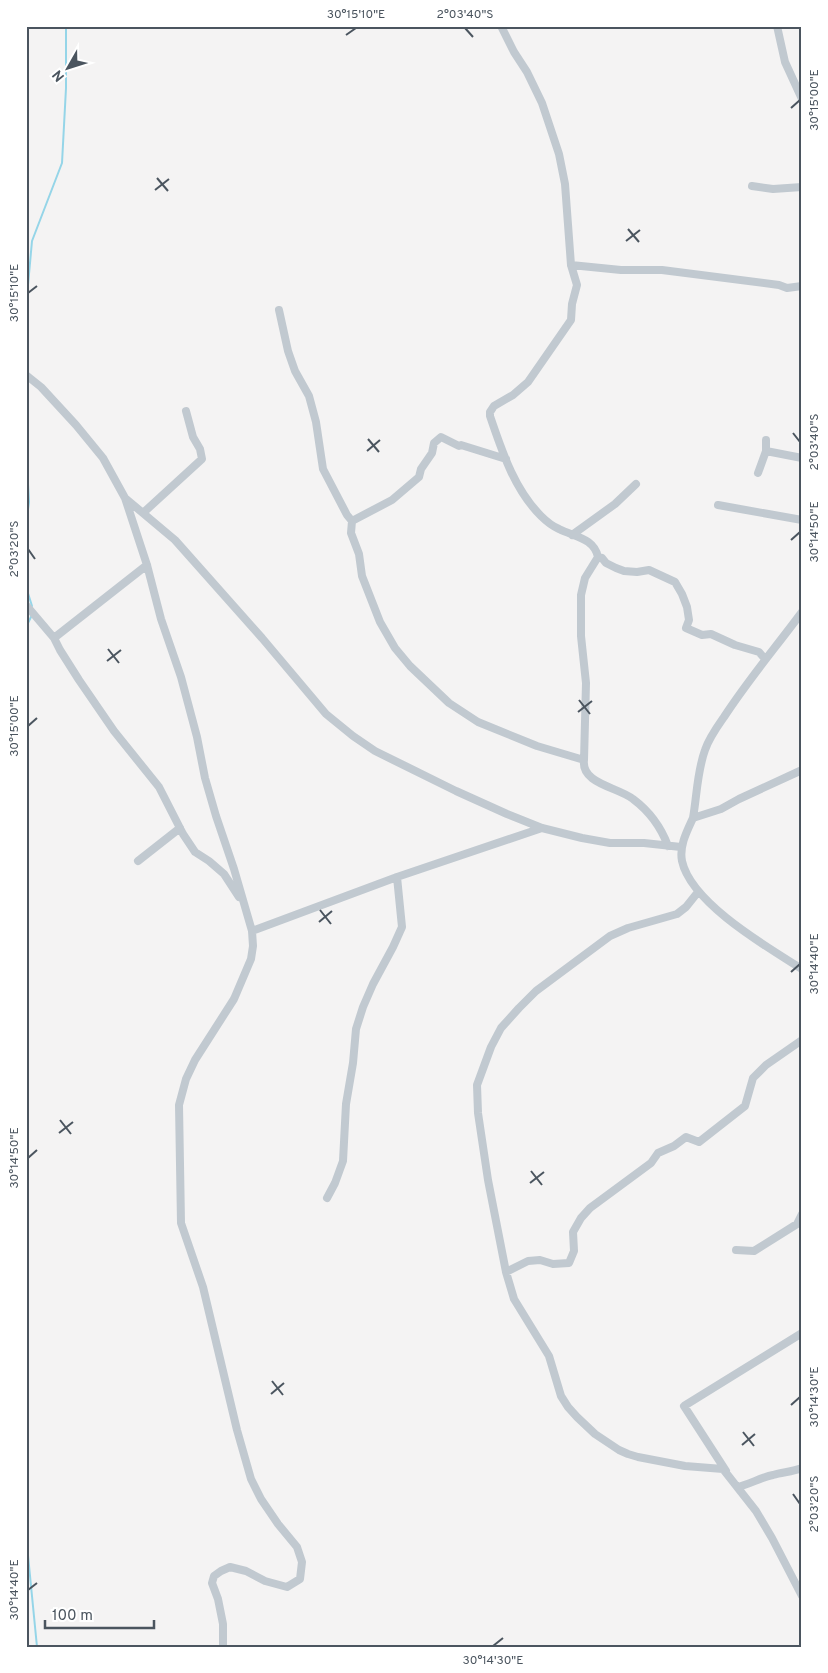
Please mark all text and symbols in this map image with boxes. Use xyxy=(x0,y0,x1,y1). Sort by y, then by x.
text: 30°15'10"E xyxy=(327,7,385,23)
text: 2°03'40"S xyxy=(437,7,493,23)
north arrow xyxy=(42,42,92,92)
text: N xyxy=(49,66,69,84)
text: 30°15'00"E xyxy=(807,69,823,131)
text: 30°15'10"E xyxy=(7,264,23,322)
text: 2°03'40"S xyxy=(807,414,823,470)
text: 30°14'50"E xyxy=(807,501,823,563)
text: 2°03'20"S xyxy=(7,521,23,577)
text: 30°15'00"E xyxy=(7,695,23,757)
text: 30°14'40"E xyxy=(807,933,823,995)
text: 30°14'50"E xyxy=(7,1127,23,1189)
text: 30°14'30"E xyxy=(807,1367,823,1427)
text: 2°03'20"S xyxy=(807,1476,823,1532)
text: 30°14'40"E xyxy=(7,1559,23,1621)
scale bar xyxy=(45,1598,154,1630)
text: 100 m xyxy=(52,1607,93,1626)
text: 30°14'30"E xyxy=(463,1653,523,1669)

